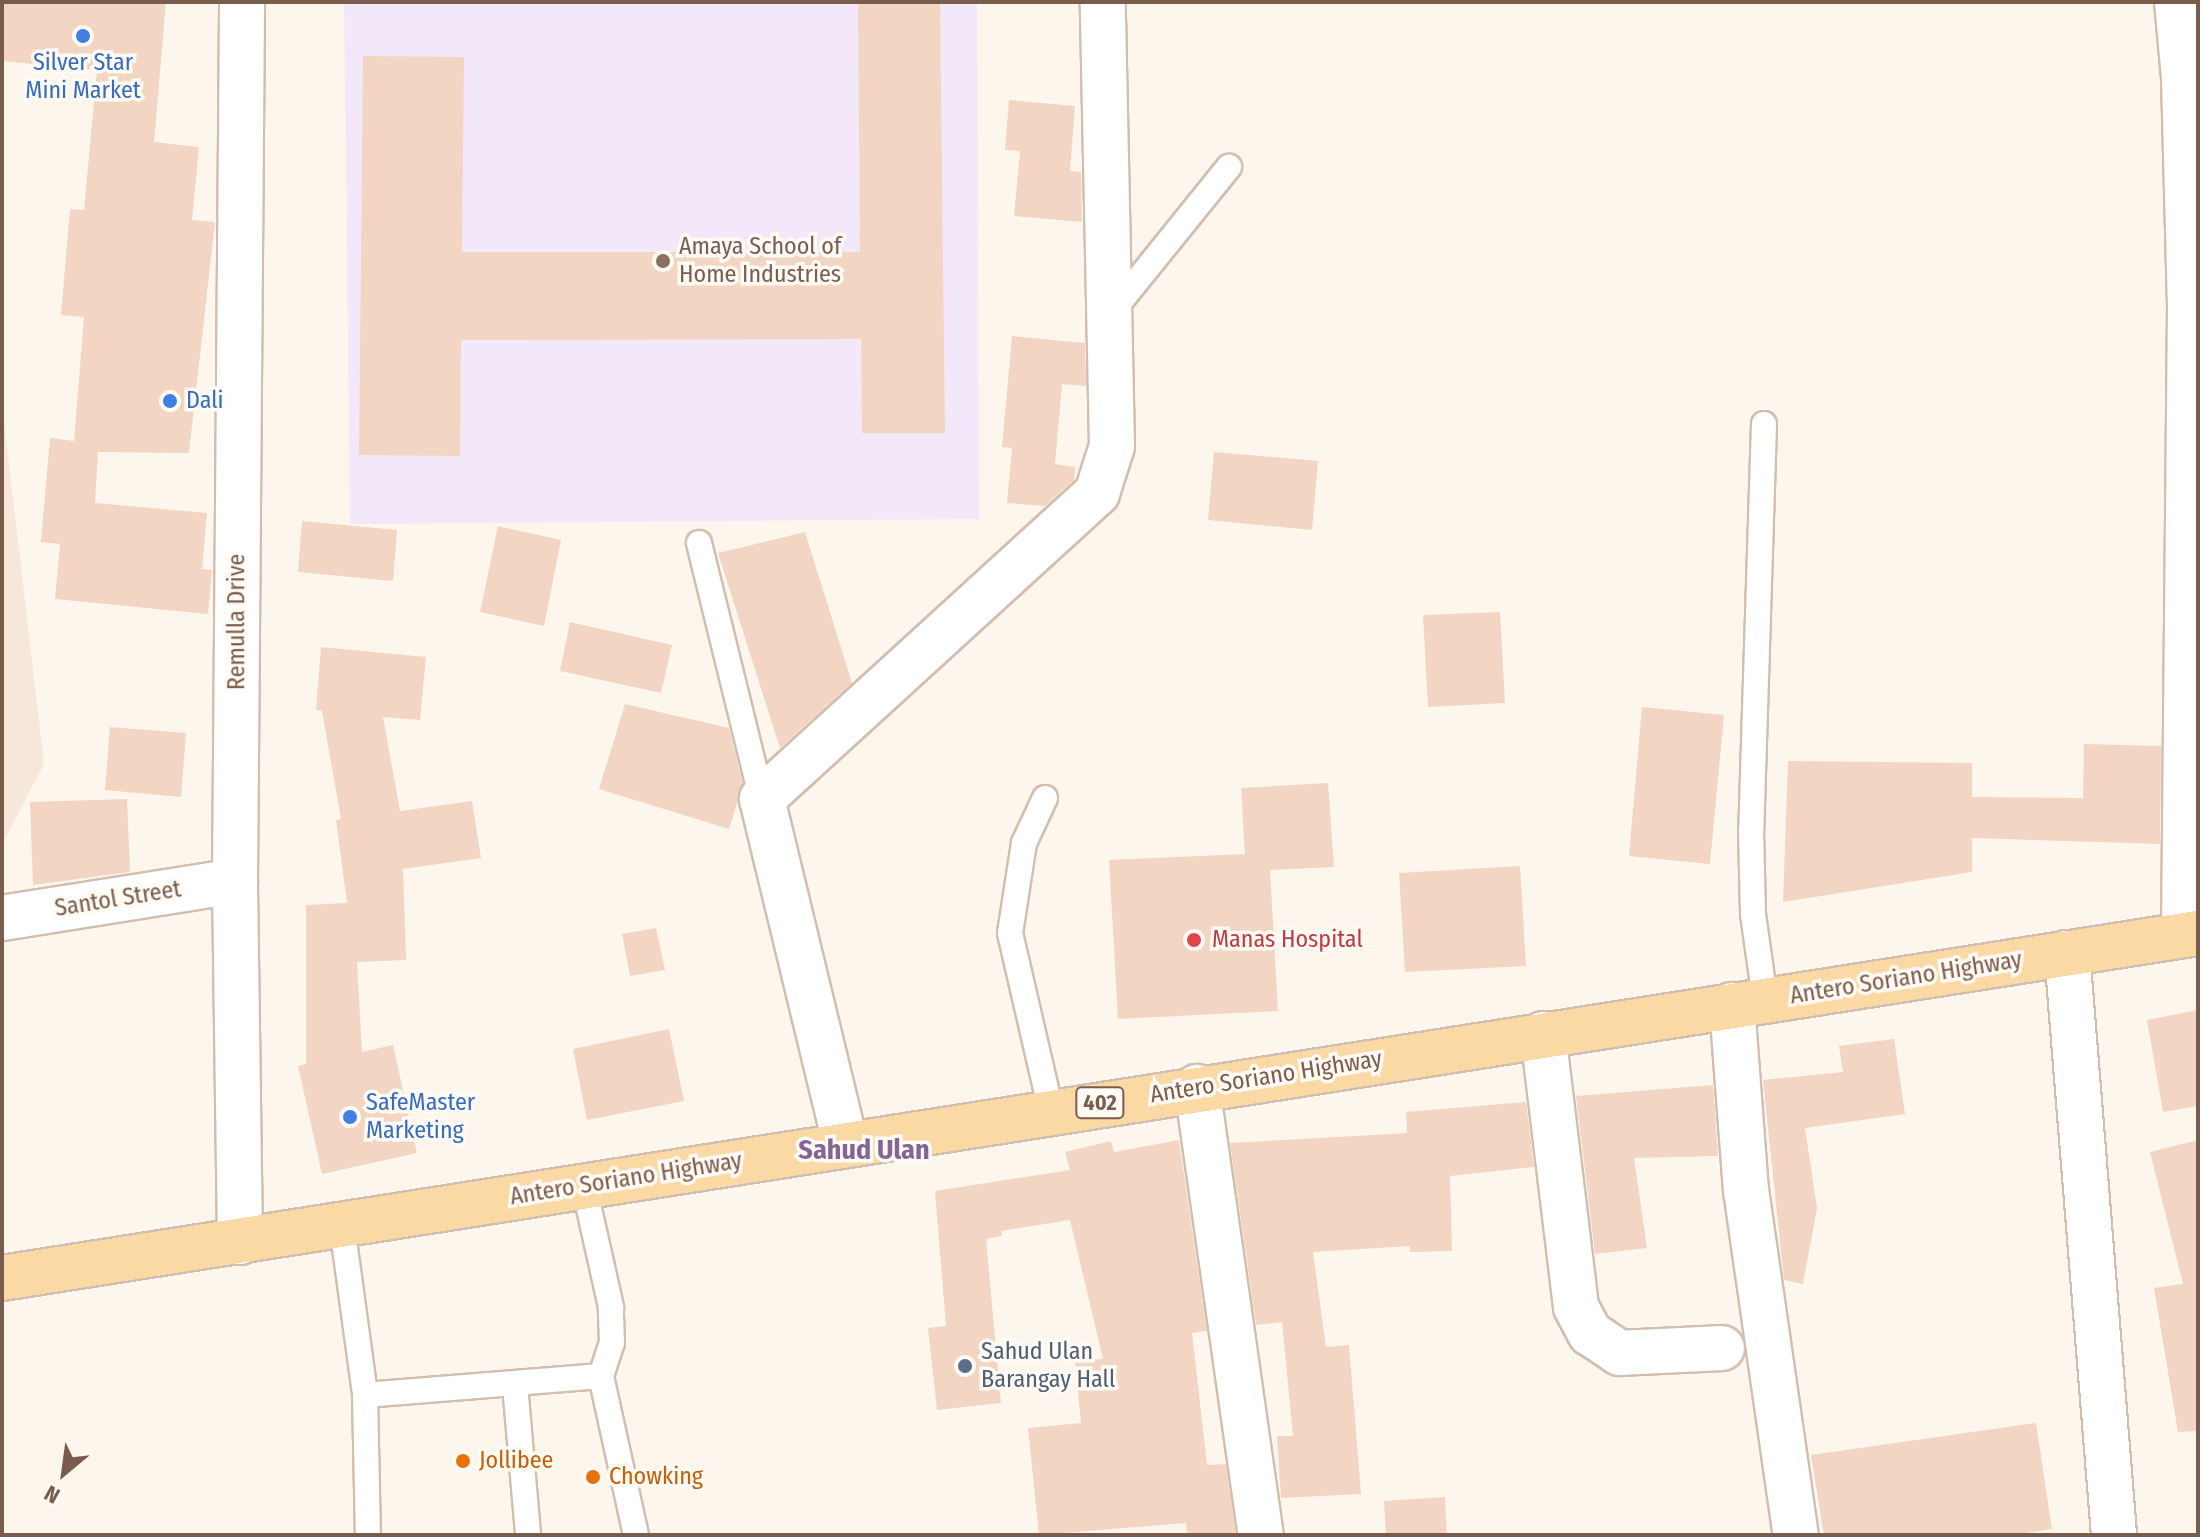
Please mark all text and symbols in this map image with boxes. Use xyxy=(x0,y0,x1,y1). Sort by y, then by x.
marker: Silver Star Mini Market xyxy=(74,27,92,45)
place label: Silver Star Mini Market xyxy=(25,49,141,105)
place label: Amaya School of Home Industries xyxy=(679,233,841,289)
marker: Amaya School of Home Industries xyxy=(654,252,672,270)
place label: Dali xyxy=(186,387,224,415)
marker: Dali xyxy=(161,392,179,410)
street label: Remulla Drive xyxy=(223,554,251,690)
street label: Santol Street xyxy=(53,875,183,923)
place label: Manas Hospital xyxy=(1212,926,1363,954)
marker: Manas Hospital xyxy=(1183,929,1205,951)
street label: Antero Soriano Highway xyxy=(1788,945,2024,1011)
street label: Antero Soriano Highway xyxy=(1148,1044,1384,1110)
road number: 402 xyxy=(1074,1085,1126,1121)
place label: SafeMaster Marketing xyxy=(366,1089,475,1145)
marker: SafeMaster Marketing xyxy=(341,1108,359,1126)
district label: Sahud Ulan xyxy=(798,1133,930,1167)
street label: Antero Soriano Highway xyxy=(508,1146,744,1212)
place label: Sahud Ulan Barangay Hall xyxy=(981,1338,1115,1394)
marker: Sahud Ulan Barangay Hall xyxy=(956,1357,974,1375)
north arrow xyxy=(24,1433,104,1513)
place label: Jollibee xyxy=(479,1447,553,1475)
marker: Jollibee xyxy=(454,1452,472,1470)
place label: Chowking xyxy=(609,1463,703,1491)
marker: Chowking xyxy=(584,1468,602,1486)
text: N xyxy=(40,1479,64,1509)

